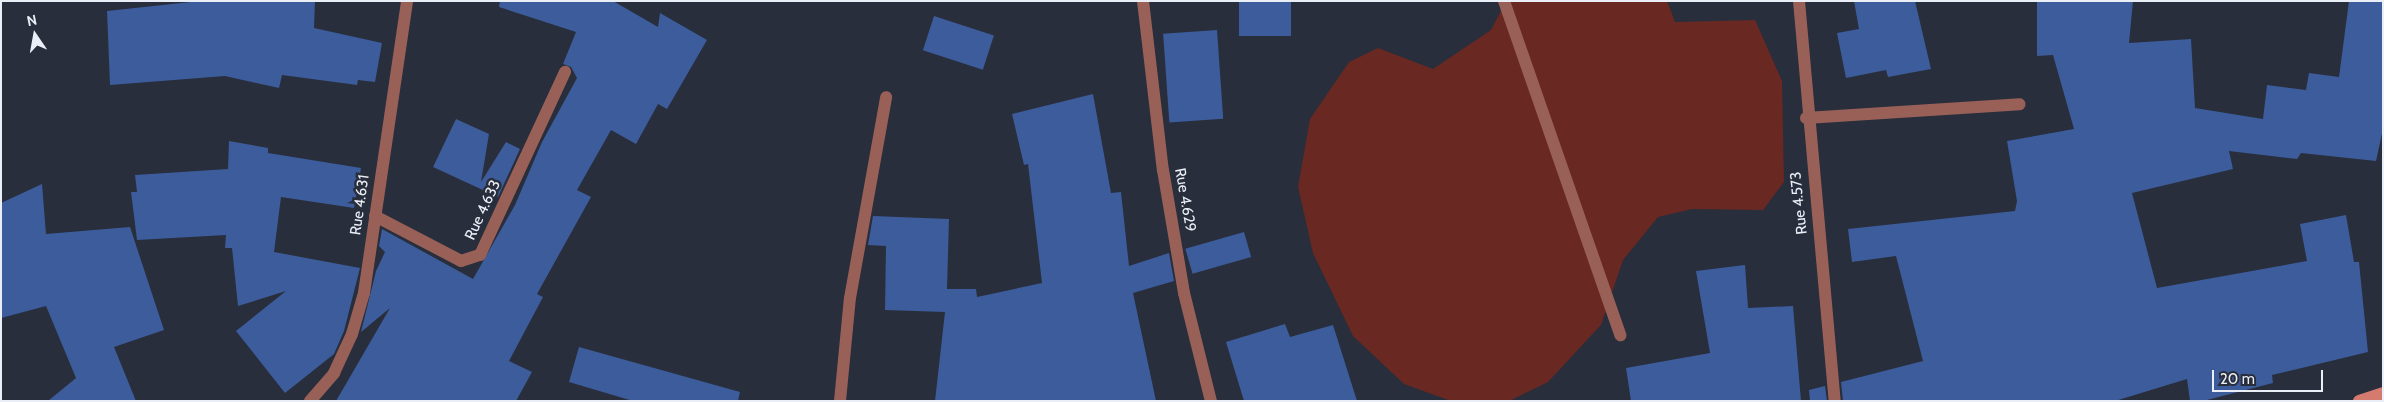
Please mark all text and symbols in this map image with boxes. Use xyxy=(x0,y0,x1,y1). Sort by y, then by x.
north arrow xyxy=(10,10,60,60)
text: N xyxy=(25,10,39,30)
street label: Rue 4.629 xyxy=(1171,167,1199,233)
street label: Rue 4.573 xyxy=(1787,171,1811,235)
street label: Rue 4.631 xyxy=(347,174,373,236)
street label: Rue 4.633 xyxy=(461,177,505,243)
scale bar xyxy=(2214,360,2325,392)
text: 20 m xyxy=(2220,370,2255,388)

